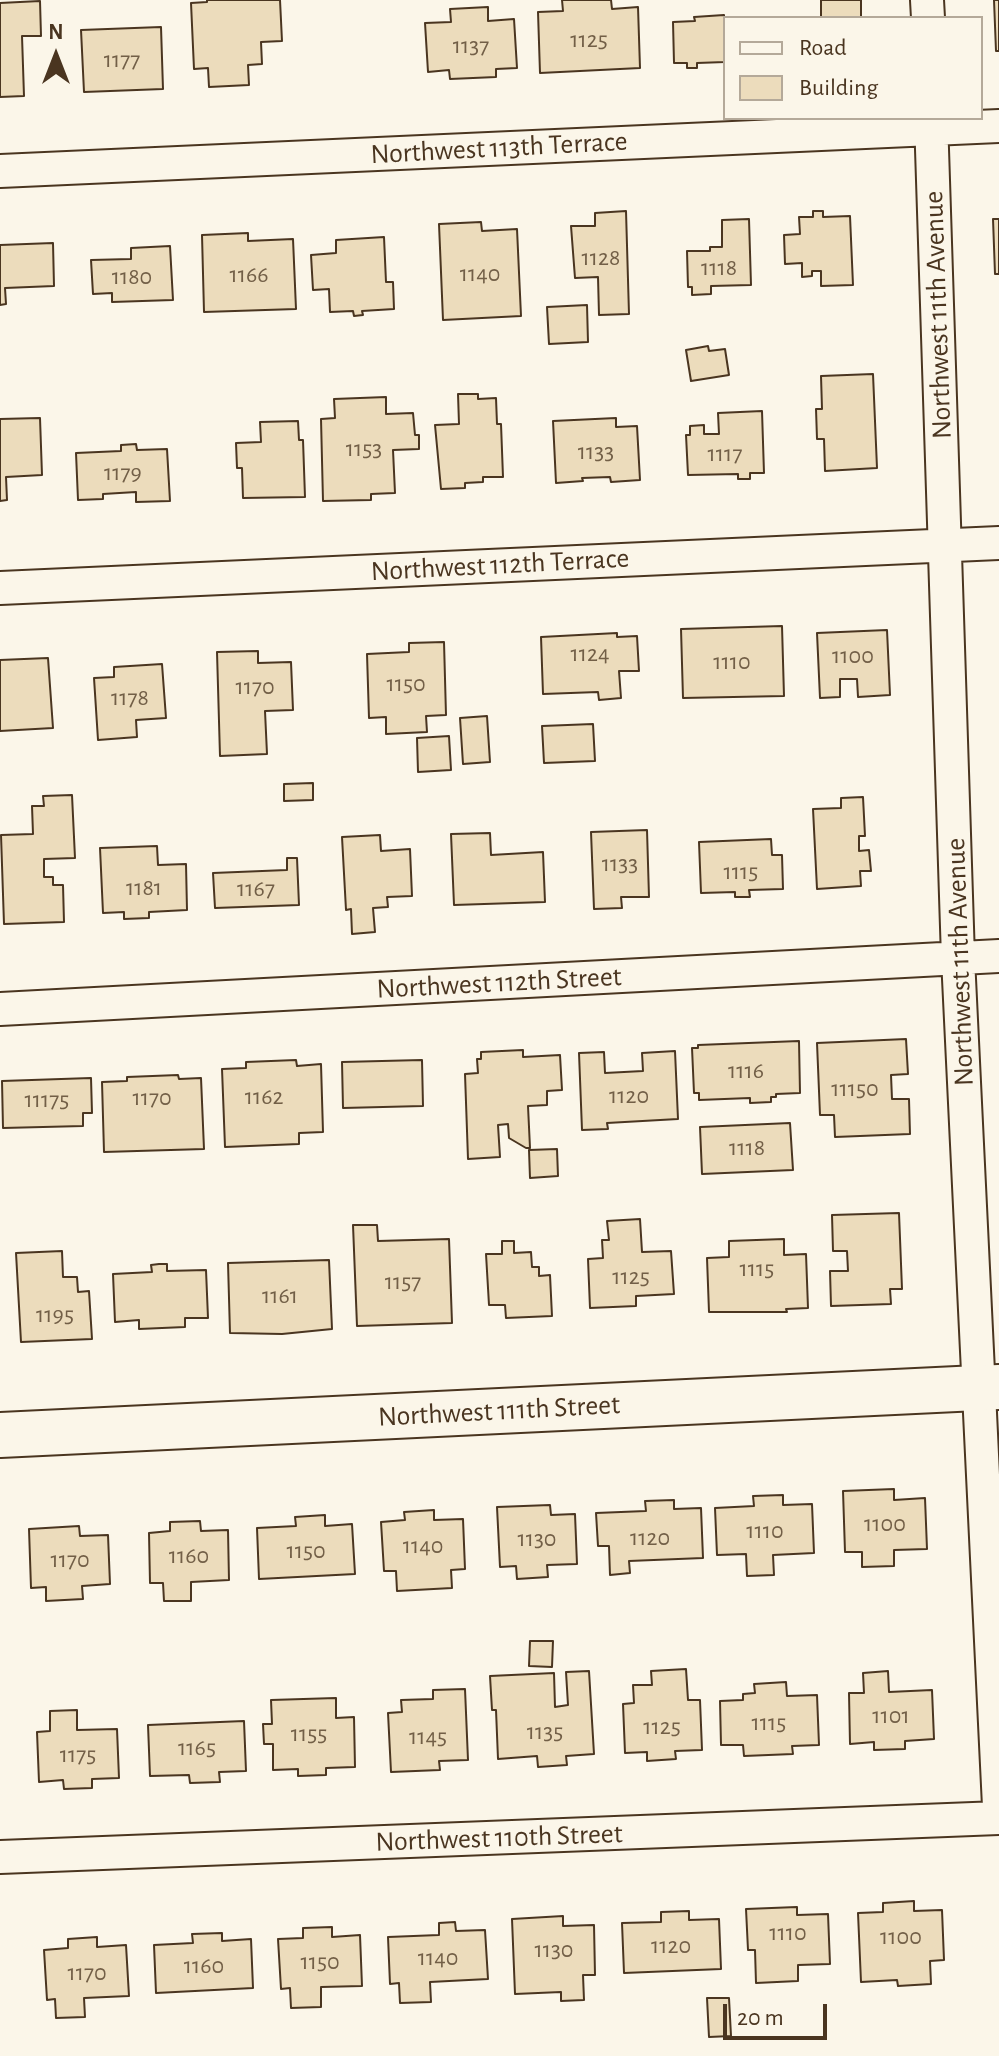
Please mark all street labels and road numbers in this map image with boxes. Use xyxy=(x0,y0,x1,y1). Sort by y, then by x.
street label: Northwest 113th Terrace xyxy=(370,124,628,172)
street label: Northwest 11th Avenue xyxy=(917,190,959,440)
street label: Northwest 112th Terrace xyxy=(370,541,630,589)
street label: Northwest 11th Avenue xyxy=(939,837,981,1087)
street label: Northwest 112th Street xyxy=(376,960,622,1006)
street label: Northwest 111th Street xyxy=(377,1388,621,1434)
street label: Northwest 110th Street xyxy=(375,1817,623,1859)

